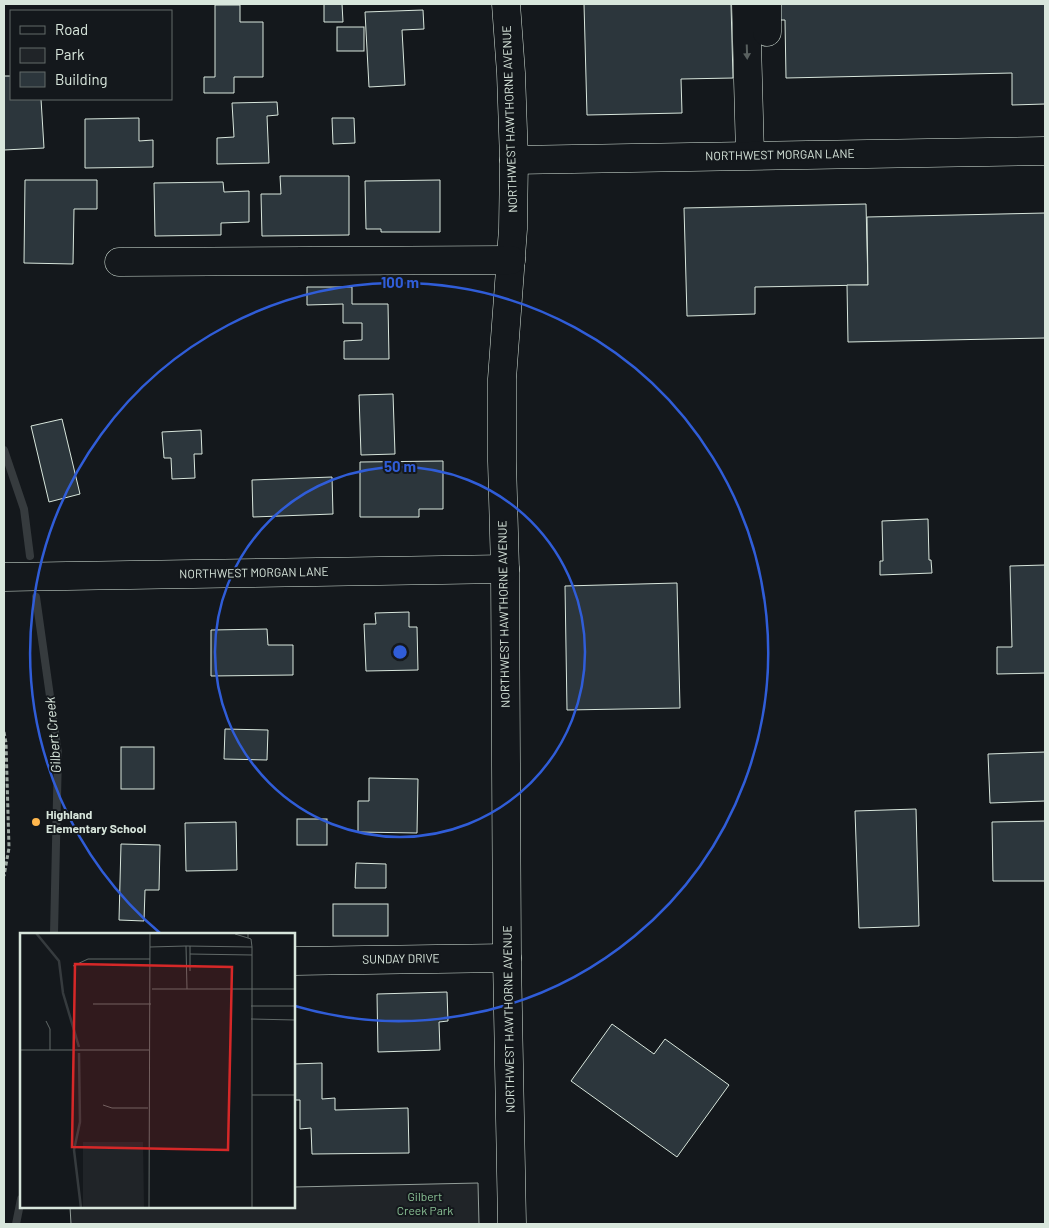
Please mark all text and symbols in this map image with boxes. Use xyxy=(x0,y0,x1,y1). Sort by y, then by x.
legend xyxy=(10,10,172,100)
text: Road xyxy=(55,20,88,38)
street label: NORTHWEST HAWTHORNE AVENUE xyxy=(499,25,519,213)
text: Park xyxy=(55,45,85,63)
one-way arrow xyxy=(743,45,751,61)
text: Building xyxy=(55,70,108,88)
street label: NORTHWEST MORGAN LANE xyxy=(705,146,855,162)
text: 100 m xyxy=(381,273,419,291)
text: 50 m xyxy=(384,457,416,475)
street label: NORTHWEST HAWTHORNE AVENUE xyxy=(494,520,512,708)
street label: NORTHWEST MORGAN LANE xyxy=(179,564,329,580)
centre of rings xyxy=(391,643,409,661)
water label: Gilbert Creek xyxy=(41,696,64,774)
place label: Highland Elementary School xyxy=(46,807,146,835)
marker: Highland Elementary School xyxy=(30,816,42,828)
street label: NORTHWEST HAWTHORNE AVENUE xyxy=(499,925,517,1113)
inset map xyxy=(20,933,295,1208)
street label: SUNDAY DRIVE xyxy=(362,950,440,966)
park label: Gilbert Creek Park xyxy=(397,1189,453,1217)

